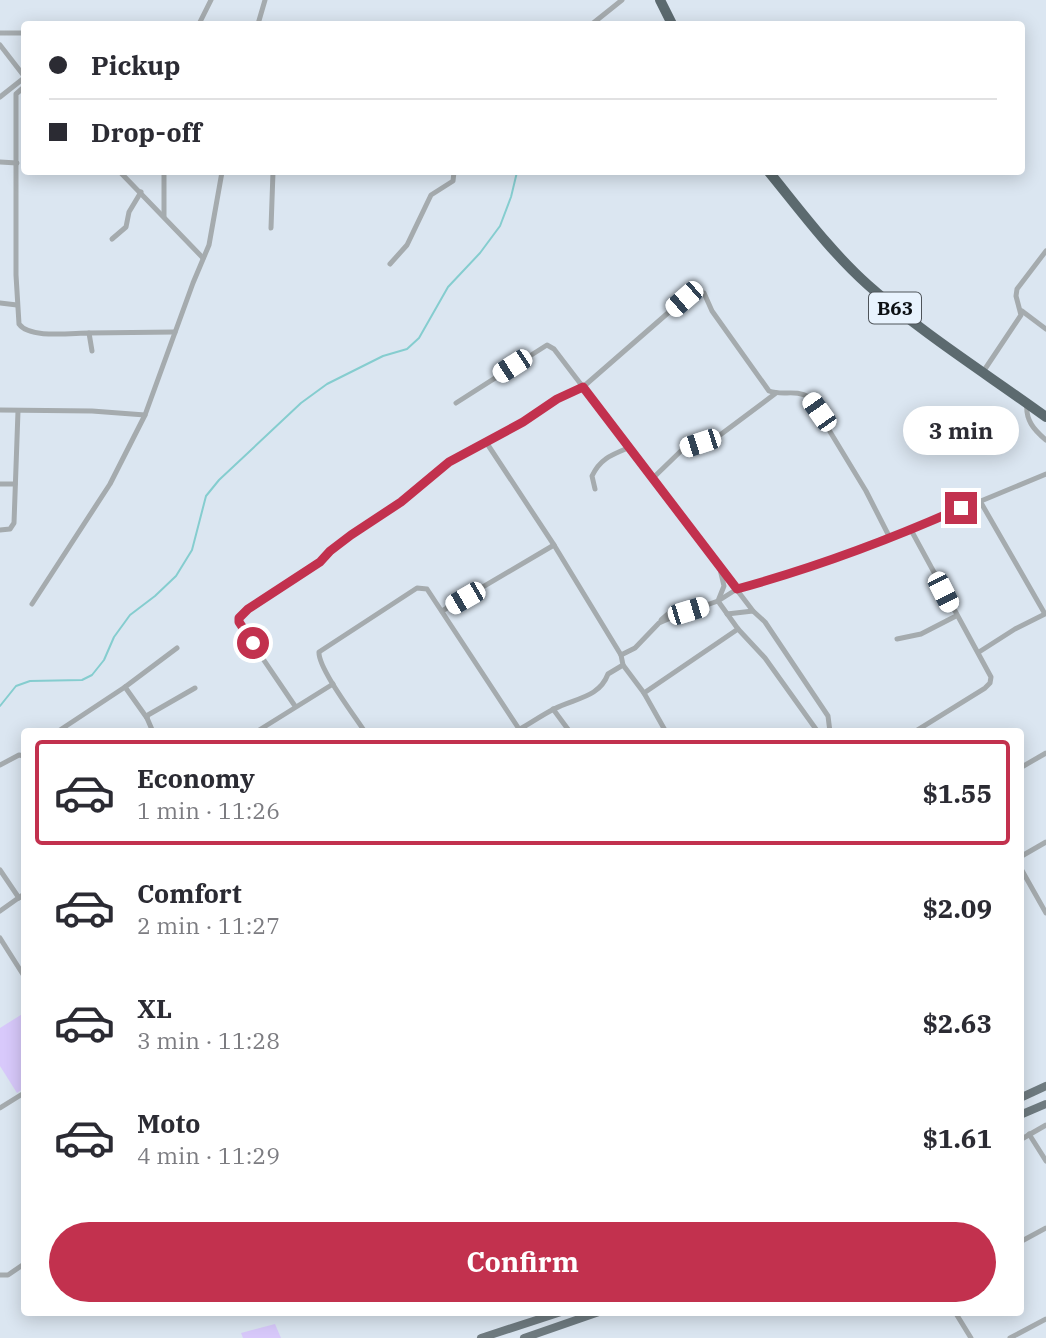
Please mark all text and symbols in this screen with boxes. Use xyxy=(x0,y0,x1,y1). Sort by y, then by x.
text: Pickup xyxy=(91,48,181,82)
text: Drop-off xyxy=(91,115,202,149)
car xyxy=(662,277,707,321)
road number: B63 xyxy=(869,292,921,324)
car xyxy=(489,346,536,386)
car xyxy=(799,389,840,435)
callout: 3 min xyxy=(903,406,1019,456)
text: 3 min xyxy=(929,415,993,445)
car xyxy=(677,427,724,459)
route end xyxy=(945,492,977,524)
car xyxy=(925,569,962,615)
car xyxy=(442,578,489,618)
car xyxy=(665,595,712,627)
route start xyxy=(237,627,269,659)
icon: car xyxy=(53,761,116,824)
text: Economy xyxy=(137,761,255,795)
text: $1.55 xyxy=(922,776,992,810)
text: 1 min · 11:26 xyxy=(137,795,280,825)
icon: car xyxy=(53,876,116,939)
text: Comfort xyxy=(137,876,242,910)
text: $2.09 xyxy=(922,891,992,925)
text: 2 min · 11:27 xyxy=(137,910,280,940)
icon: car xyxy=(53,991,116,1054)
text: XL xyxy=(137,991,172,1025)
text: $2.63 xyxy=(922,1006,992,1040)
text: 3 min · 11:28 xyxy=(137,1025,280,1055)
icon: car xyxy=(53,1106,116,1169)
text: Moto xyxy=(137,1106,200,1140)
text: $1.61 xyxy=(922,1121,992,1155)
text: 4 min · 11:29 xyxy=(137,1140,280,1170)
button: Confirm xyxy=(49,1222,996,1302)

